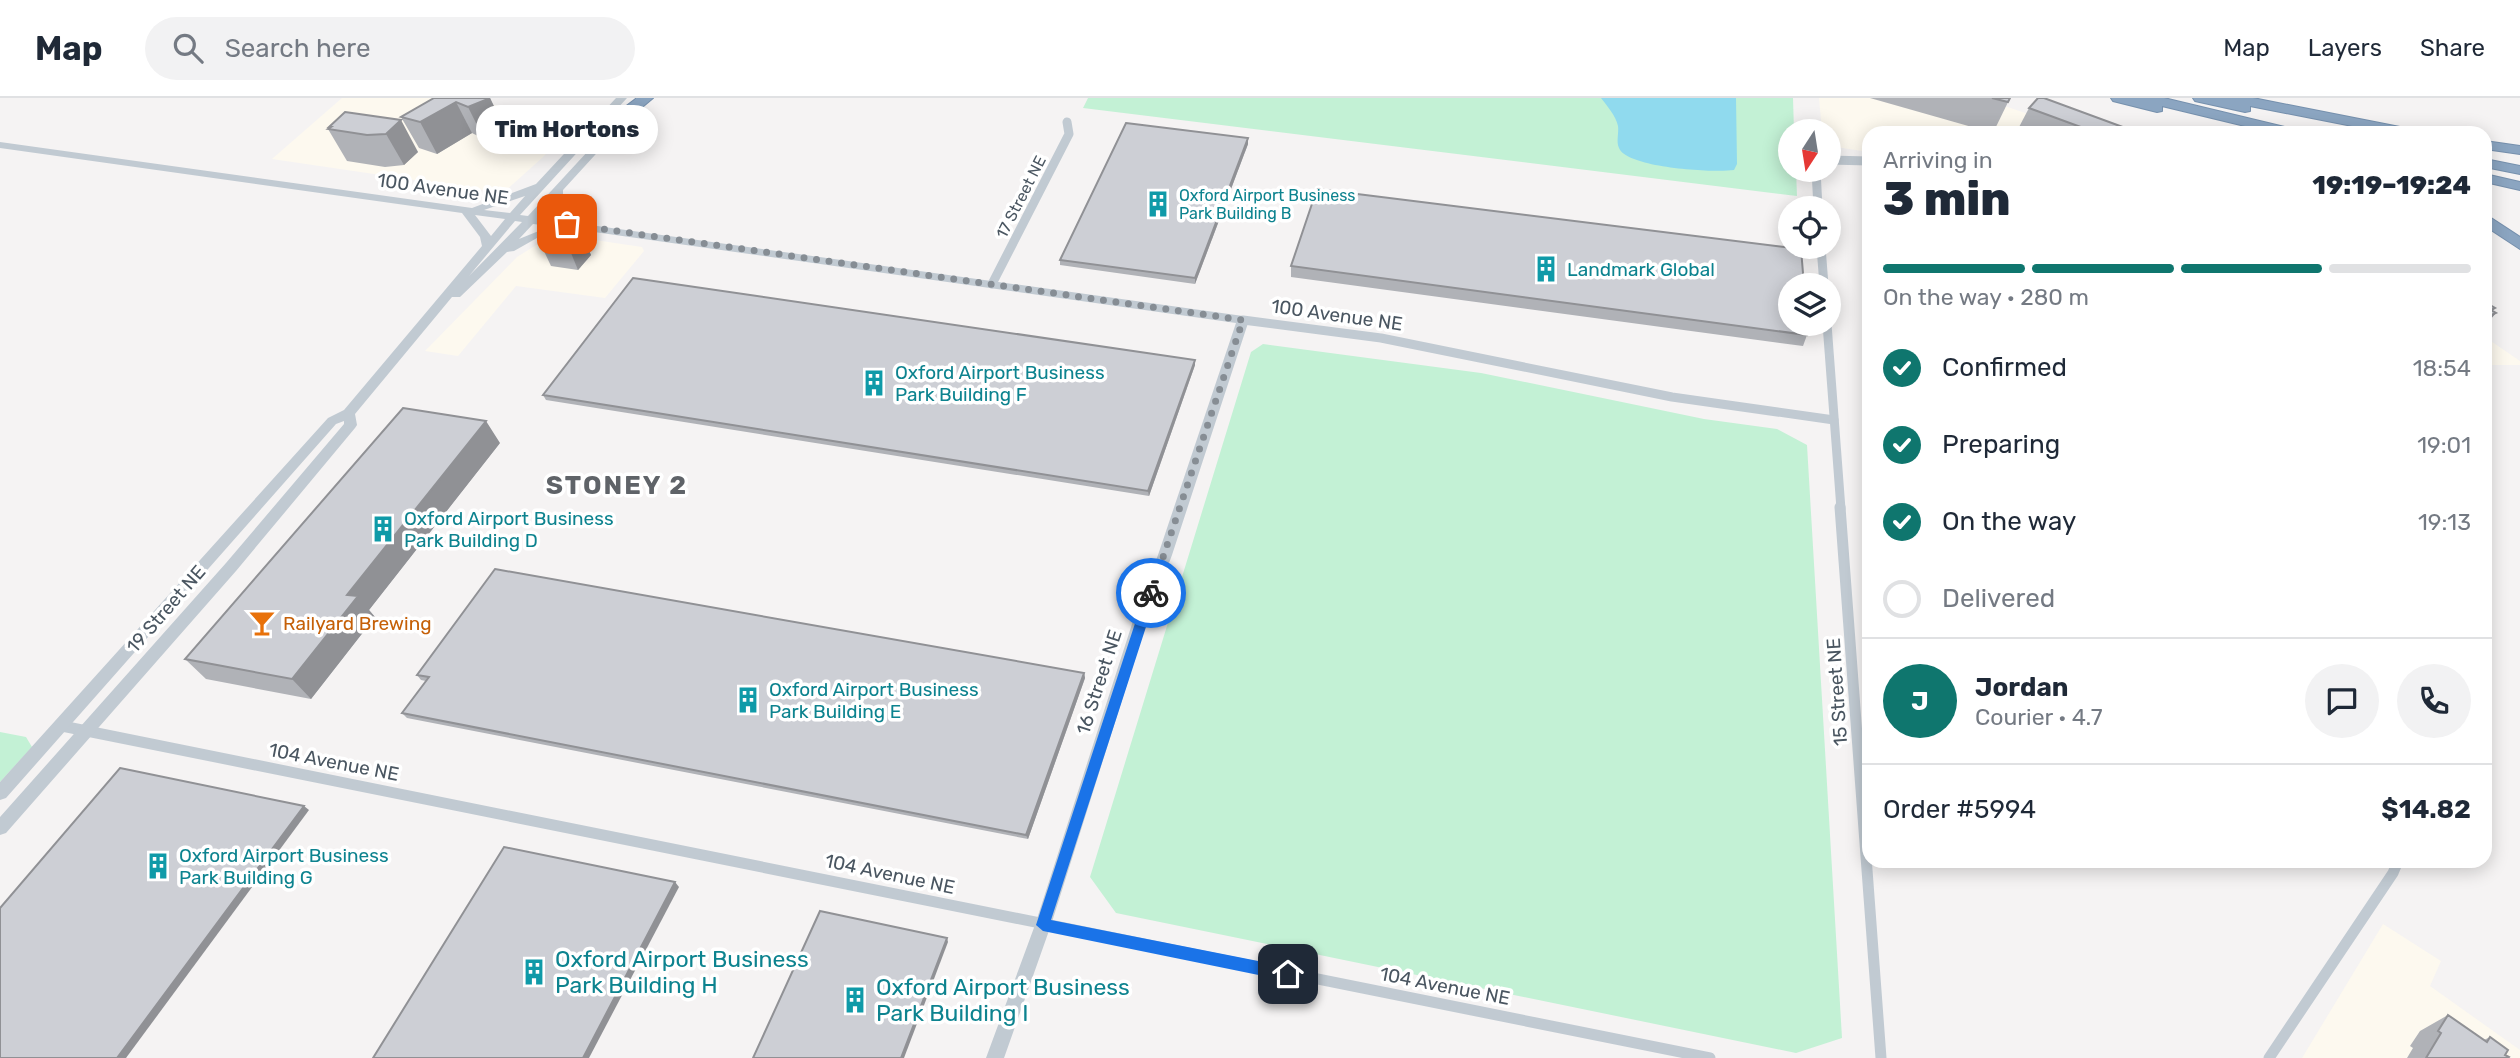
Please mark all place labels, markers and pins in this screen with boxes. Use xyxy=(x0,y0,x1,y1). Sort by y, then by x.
callout: Tim Hortons xyxy=(476,105,658,154)
place label: Oxford Airport Business Park Building B xyxy=(1179,186,1356,223)
building icon: Oxford Airport Business Park Building B xyxy=(1143,189,1173,219)
pin xyxy=(537,194,597,254)
building icon: Landmark Global xyxy=(1531,254,1561,284)
place label: Landmark Global xyxy=(1567,258,1715,281)
place label: Oxford Airport Business Park Building F xyxy=(895,361,1105,406)
building icon: Oxford Airport Business Park Building F xyxy=(859,368,889,398)
place label: Oxford Airport Business Park Building D xyxy=(404,507,614,552)
building icon: Oxford Airport Business Park Building D xyxy=(368,514,398,544)
bar icon: Railyard Brewing xyxy=(247,608,277,638)
place label: Railyard Brewing xyxy=(283,612,432,635)
place label: Oxford Airport Business Park Building E xyxy=(769,678,979,723)
building icon: Oxford Airport Business Park Building E xyxy=(733,685,763,715)
place label: Oxford Airport Business Park Building G xyxy=(179,844,389,889)
building icon: Oxford Airport Business Park Building G xyxy=(143,851,173,881)
pin xyxy=(1258,944,1318,1004)
place label: Oxford Airport Business Park Building H xyxy=(555,945,809,999)
building icon: Oxford Airport Business Park Building H xyxy=(519,957,549,987)
place label: Oxford Airport Business Park Building I xyxy=(876,973,1130,1027)
building icon: Oxford Airport Business Park Building I xyxy=(840,985,870,1015)

